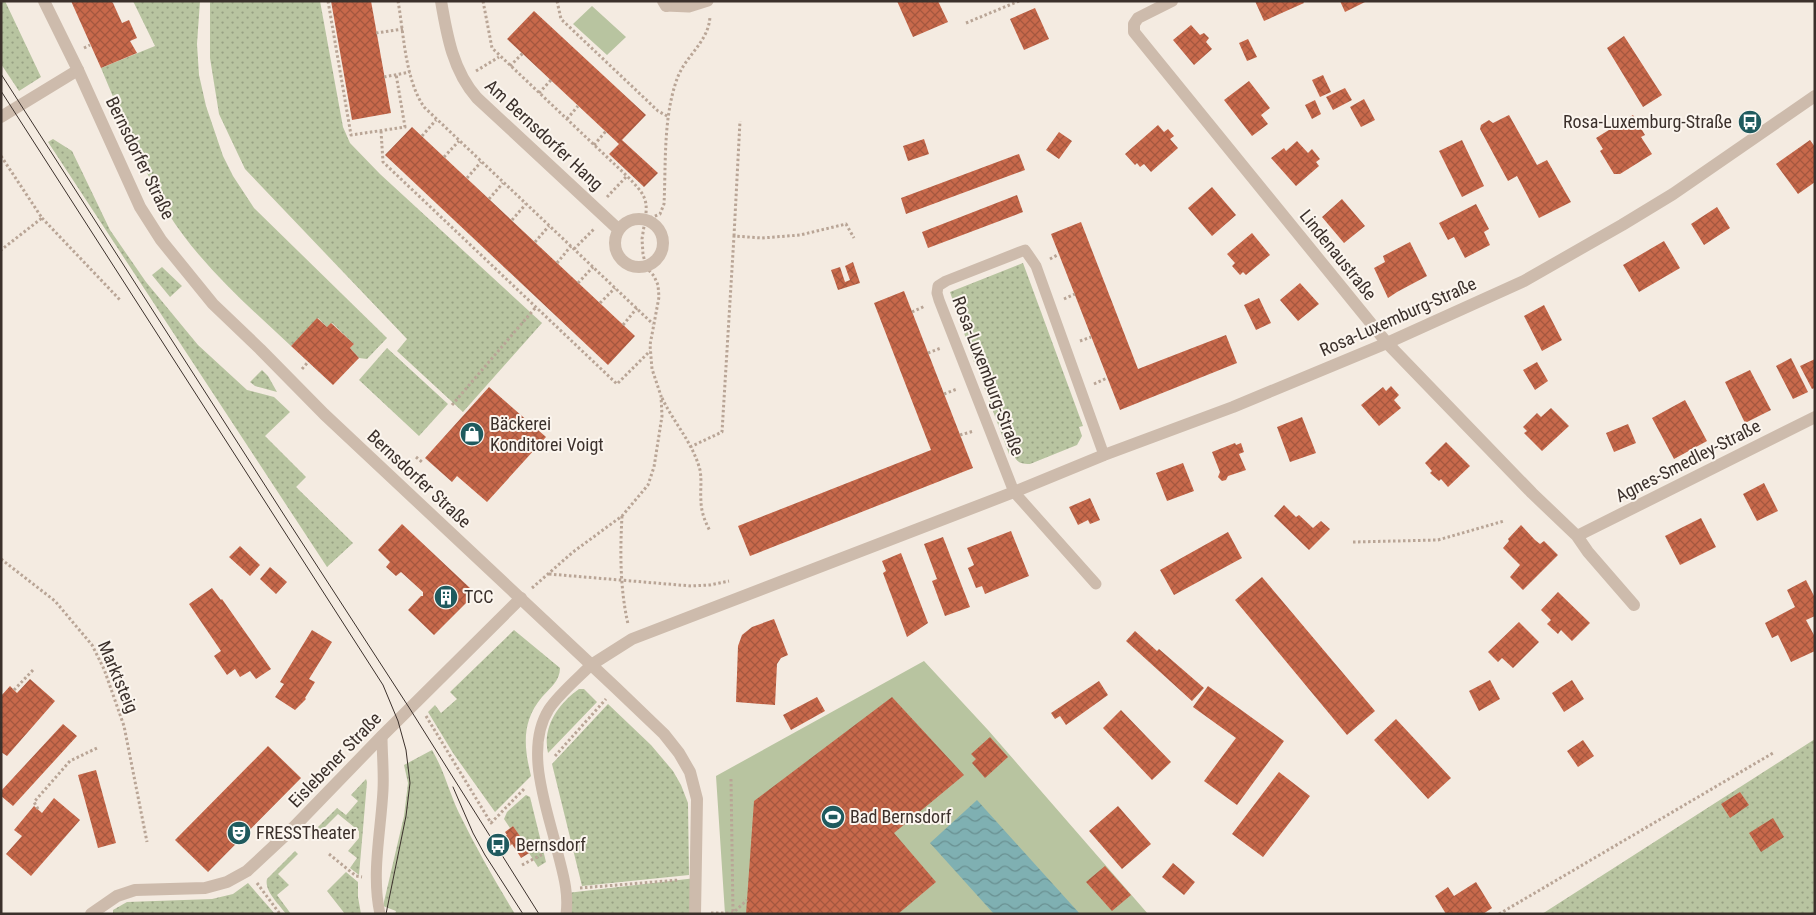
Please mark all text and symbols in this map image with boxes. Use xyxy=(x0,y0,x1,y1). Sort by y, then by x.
street label: Am Bernsdorfer Hang xyxy=(481,75,608,195)
street label: Bernsdorfer Straße xyxy=(102,93,179,223)
bus stop icon: Rosa-Luxemburg-Straße xyxy=(1737,109,1763,135)
place label: Rosa-Luxemburg-Straße xyxy=(1563,111,1732,132)
street label: Lindenaustraße xyxy=(1296,205,1381,304)
street label: Rosa-Luxemburg-Straße xyxy=(1316,273,1479,360)
street label: Rosa-Luxemburg-Straße xyxy=(948,293,1029,458)
place label: Bäckerei Konditorei Voigt xyxy=(490,413,604,455)
street label: Agnes-Smedley-Straße xyxy=(1612,415,1764,506)
shop icon: Bäckerei Konditorei Voigt xyxy=(459,421,485,447)
street label: Bernsdorfer Straße xyxy=(363,425,476,532)
building icon: TCC xyxy=(433,584,459,610)
place label: TCC xyxy=(464,586,494,607)
street label: Marktsteig xyxy=(94,638,143,716)
street label: Eislebener Straße xyxy=(284,708,385,812)
sports icon: Bad Bernsdorf xyxy=(820,804,846,830)
place label: Bad Bernsdorf xyxy=(850,806,952,827)
theatre icon: FRESSTheater xyxy=(226,820,252,846)
place label: FRESSTheater xyxy=(256,822,357,843)
bus stop icon: Bernsdorf xyxy=(485,832,511,858)
place label: Bernsdorf xyxy=(516,834,586,855)

